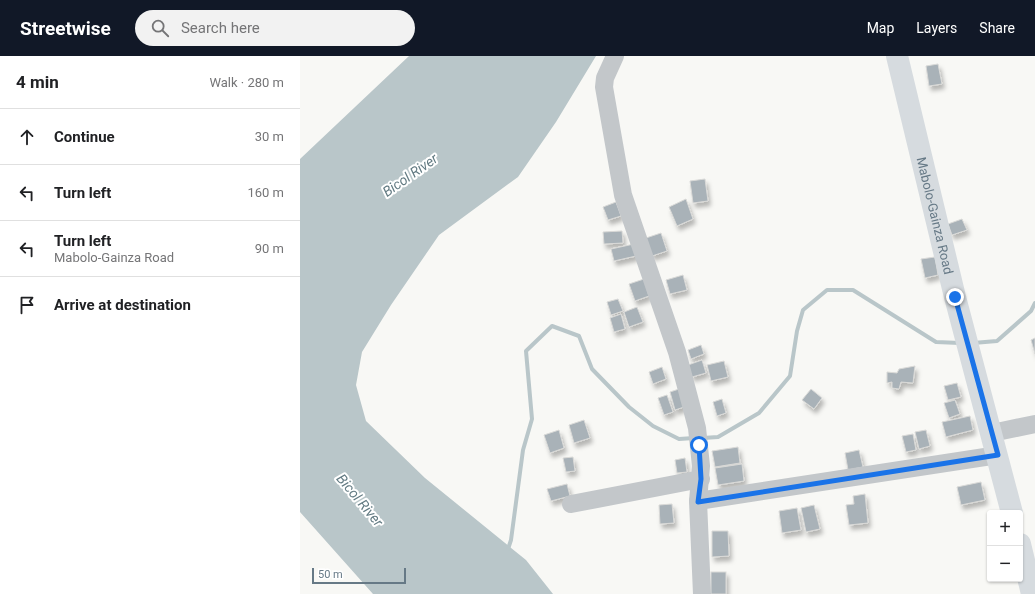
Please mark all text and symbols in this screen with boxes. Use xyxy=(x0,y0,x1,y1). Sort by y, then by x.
search box xyxy=(135,10,415,46)
text: Streetwise xyxy=(20,17,111,40)
icon: search xyxy=(149,17,171,39)
text: Search here xyxy=(181,19,260,37)
text: Map xyxy=(867,20,894,36)
text: Layers xyxy=(916,20,957,36)
text: Share xyxy=(979,20,1015,36)
text: 4 min xyxy=(16,72,59,92)
text: Walk · 280 m xyxy=(209,75,284,90)
icon: ahead xyxy=(16,126,38,148)
text: Continue xyxy=(54,128,115,146)
text: 30 m xyxy=(255,129,284,144)
water label: Bicol River xyxy=(379,150,441,200)
street label: Mabolo-Gainza Road xyxy=(914,155,957,276)
icon: left xyxy=(16,182,38,204)
text: Turn left xyxy=(54,184,111,202)
text: 160 m xyxy=(247,185,284,200)
text: Turn left xyxy=(54,232,111,250)
icon: left xyxy=(16,238,38,260)
text: 90 m xyxy=(255,241,284,256)
text: Mabolo-Gainza Road xyxy=(54,250,174,265)
route end xyxy=(946,288,964,306)
icon: arrive xyxy=(16,294,38,316)
text: Arrive at destination xyxy=(54,296,191,314)
route start xyxy=(690,436,708,454)
water label: Bicol River xyxy=(334,471,387,530)
map controls xyxy=(987,510,1023,582)
button: + xyxy=(987,510,1023,546)
button: − xyxy=(987,546,1023,582)
scale bar xyxy=(312,566,406,585)
text: 50 m xyxy=(318,568,343,581)

